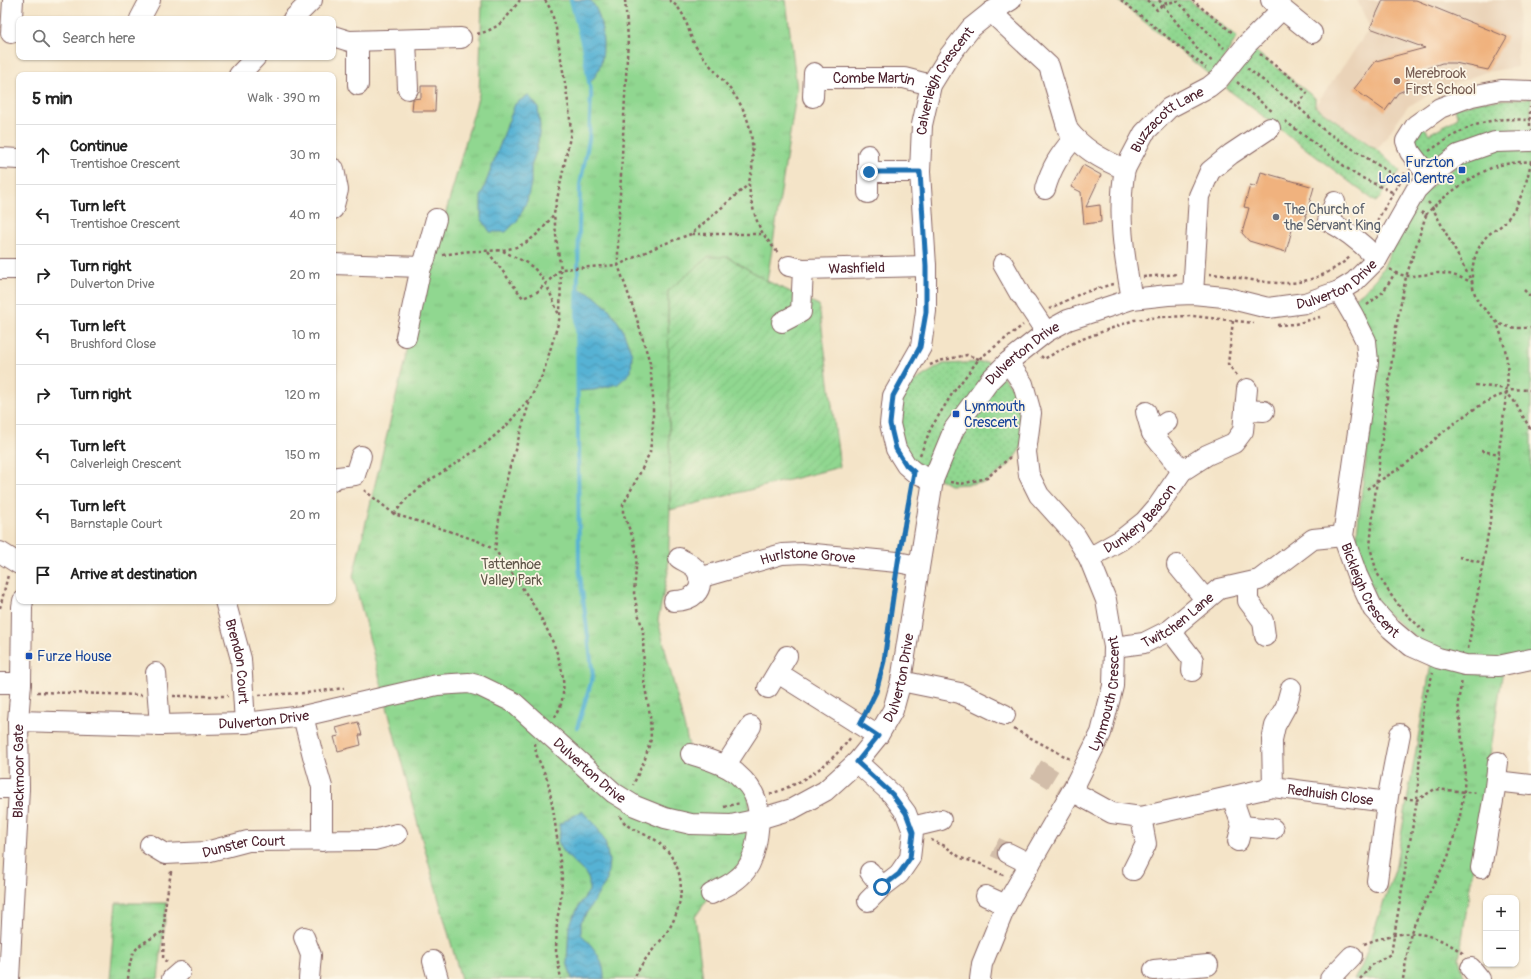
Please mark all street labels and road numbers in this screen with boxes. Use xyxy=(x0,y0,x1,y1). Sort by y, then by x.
street label: Calverleigh Crescent xyxy=(913,23,977,135)
street label: Combe Martin xyxy=(833,70,917,89)
street label: Buzzacott Lane xyxy=(1127,83,1207,155)
street label: Dulverton Drive xyxy=(1295,255,1381,313)
street label: Washfield xyxy=(828,259,885,277)
street label: Dulverton Drive xyxy=(982,318,1062,388)
street label: Dunkery Beacon xyxy=(1100,481,1179,557)
street label: Bickleigh Crescent xyxy=(1338,541,1403,641)
street label: Hurlstone Grove xyxy=(758,544,856,568)
street label: Twitchen Lane xyxy=(1139,589,1217,651)
street label: Brendon Court xyxy=(222,617,252,705)
street label: Dulverton Drive xyxy=(879,632,917,725)
street label: Lynmouth Crescent xyxy=(1085,634,1123,754)
street label: Dulverton Drive xyxy=(218,706,311,732)
street label: Blackmoor Gate xyxy=(9,724,28,819)
street label: Dulverton Drive xyxy=(550,734,629,807)
street label: Redhuish Close xyxy=(1286,780,1374,809)
street label: Dunster Court xyxy=(200,832,285,861)

